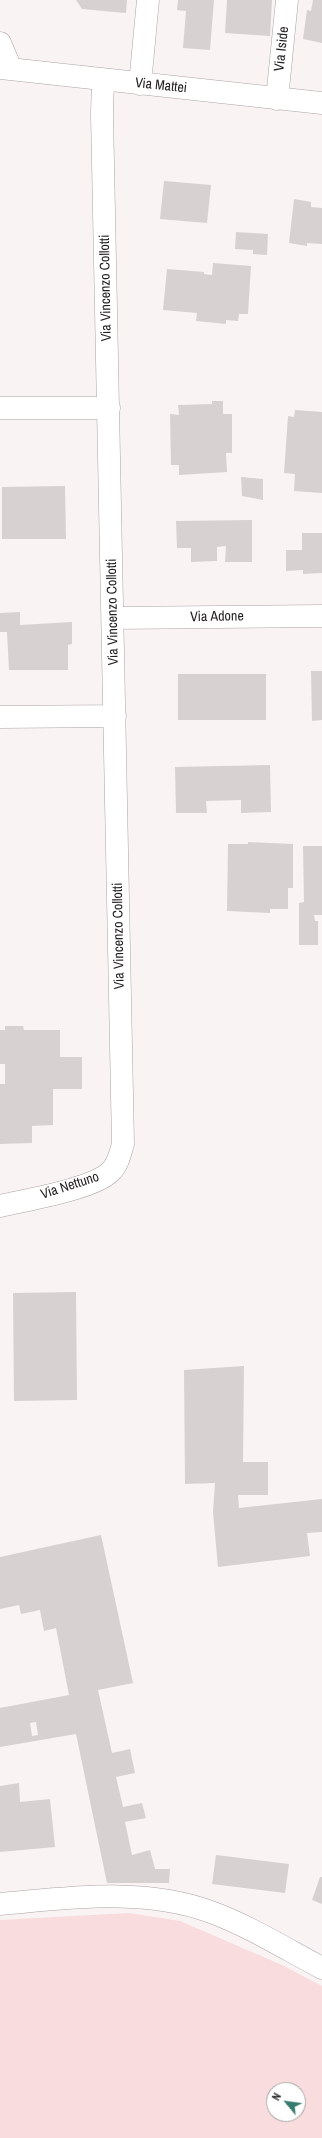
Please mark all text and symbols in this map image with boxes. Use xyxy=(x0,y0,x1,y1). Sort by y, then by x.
street label: Via Iside xyxy=(271,26,293,72)
street label: Via Mattei xyxy=(134,75,188,97)
street label: Via Vincenzo Collotti xyxy=(97,234,115,342)
street label: Via Vincenzo Collotti xyxy=(104,558,122,666)
street label: Via Adone xyxy=(190,608,244,626)
street label: Via Vincenzo Collotti xyxy=(110,882,128,990)
street label: Via Nettuno xyxy=(39,1169,101,1203)
north arrow xyxy=(266,2082,306,2122)
text: N xyxy=(269,2090,284,2103)

